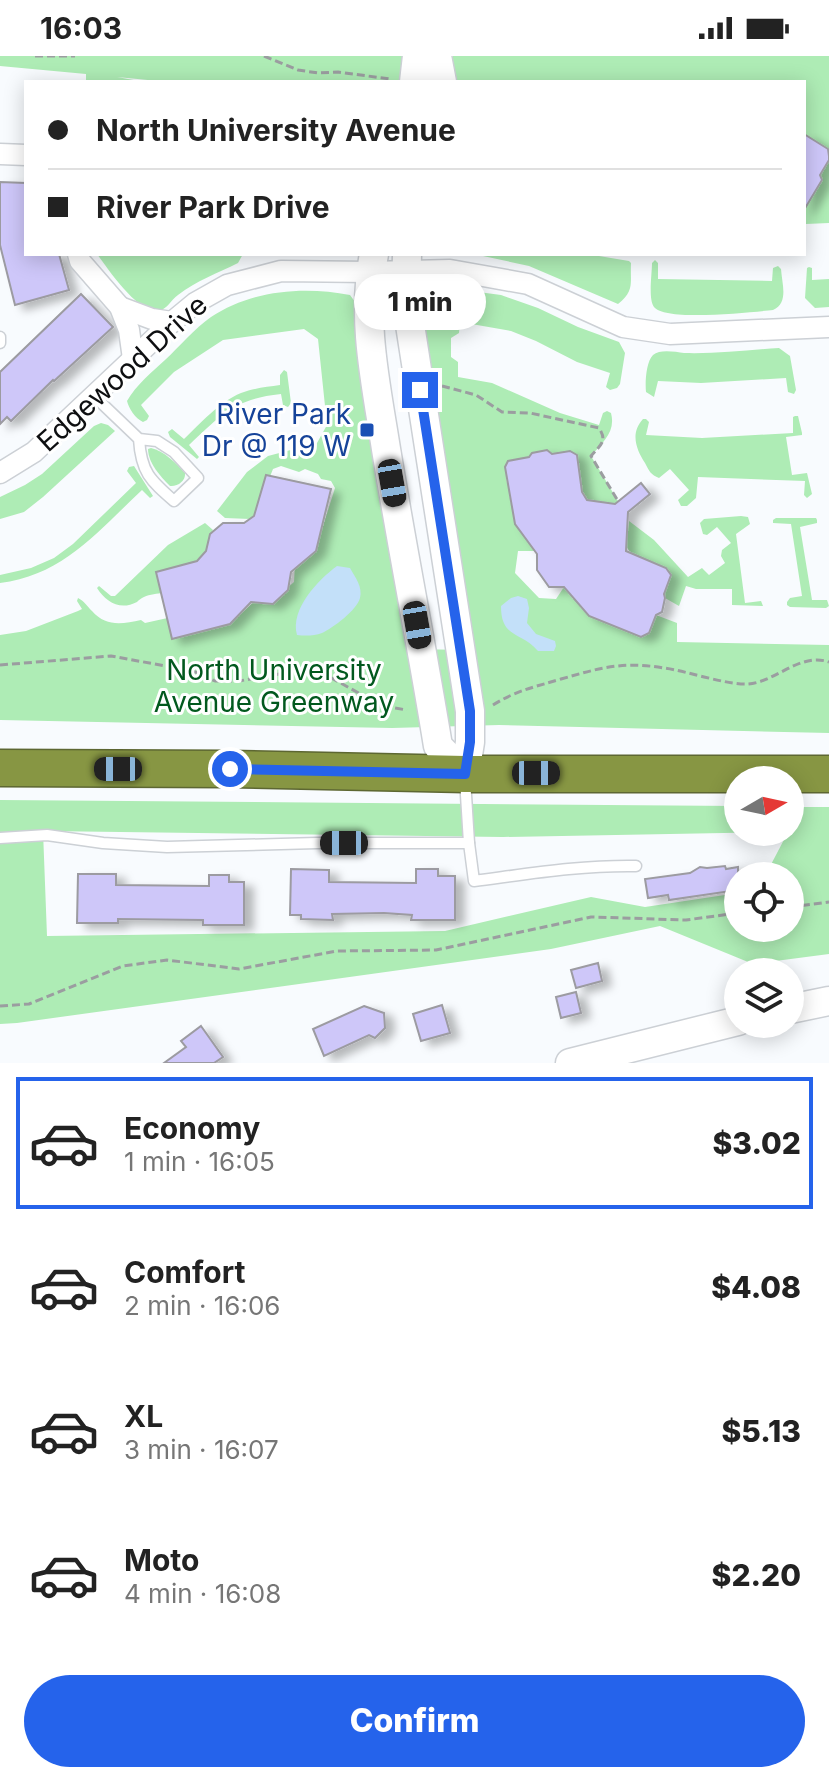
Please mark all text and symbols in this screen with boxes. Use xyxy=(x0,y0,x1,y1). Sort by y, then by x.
text: 16:03 xyxy=(40,10,122,46)
text: North University Avenue xyxy=(96,112,456,148)
text: River Park Drive xyxy=(96,189,330,225)
callout: 1 min xyxy=(354,274,486,330)
text: 1 min xyxy=(387,286,453,317)
street label: Edgewood Drive xyxy=(30,288,214,458)
route end xyxy=(402,372,438,408)
place label: River Park Dr @ 119 W xyxy=(202,397,351,463)
marker: River Park Dr @ 119 W xyxy=(358,421,376,439)
car xyxy=(376,457,408,509)
car xyxy=(401,599,433,651)
park label: North University Avenue Greenway xyxy=(154,653,394,719)
route start xyxy=(212,751,248,787)
car xyxy=(94,757,142,781)
car xyxy=(512,761,560,785)
north arrow xyxy=(724,766,804,846)
map controls xyxy=(724,766,804,1038)
car xyxy=(320,831,368,855)
button: locate xyxy=(724,862,804,942)
button: layers xyxy=(724,958,804,1038)
icon: car xyxy=(28,1107,100,1179)
text: Economy xyxy=(124,1110,260,1146)
text: $3.02 xyxy=(713,1125,801,1161)
text: 1 min · 16:05 xyxy=(124,1146,275,1177)
icon: car xyxy=(28,1251,100,1323)
text: Comfort xyxy=(124,1254,245,1290)
text: $4.08 xyxy=(711,1269,801,1305)
text: 2 min · 16:06 xyxy=(124,1290,280,1321)
icon: car xyxy=(28,1395,100,1467)
text: XL xyxy=(124,1398,163,1434)
text: $5.13 xyxy=(722,1413,801,1449)
text: 3 min · 16:07 xyxy=(124,1434,279,1465)
icon: car xyxy=(28,1539,100,1611)
text: Moto xyxy=(124,1542,199,1578)
text: $2.20 xyxy=(712,1557,801,1593)
text: 4 min · 16:08 xyxy=(124,1578,281,1609)
button: Confirm xyxy=(24,1675,805,1767)

